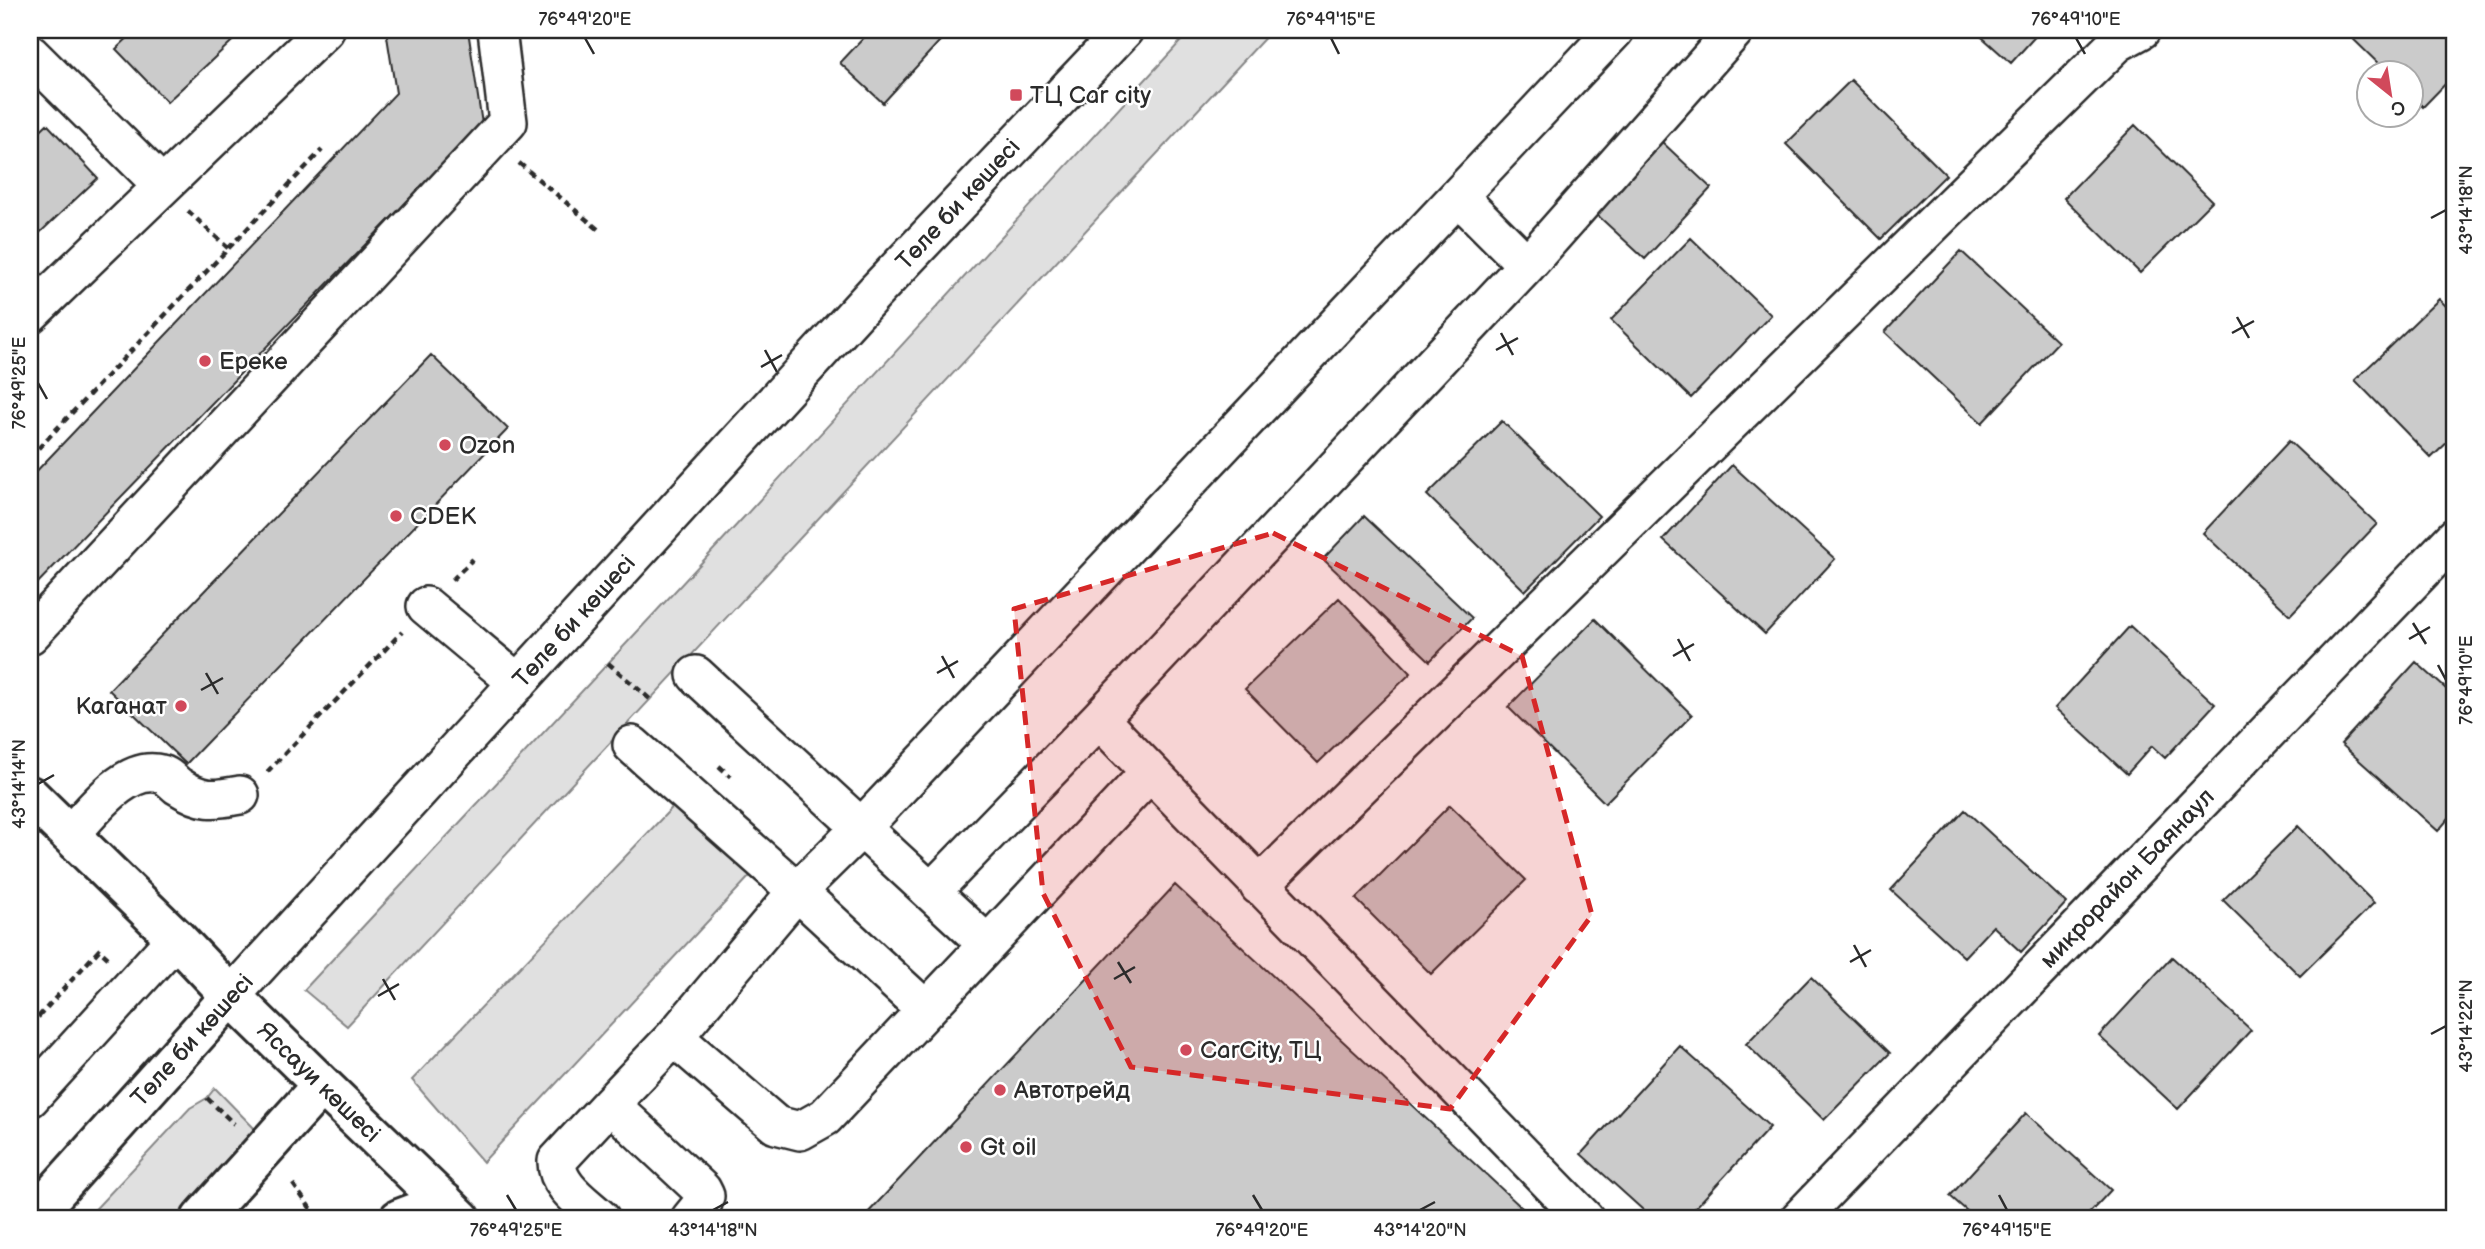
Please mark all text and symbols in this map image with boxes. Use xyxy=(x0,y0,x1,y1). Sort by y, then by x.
text: 76°49'20"E xyxy=(539,9,632,30)
text: 76°49'15"E xyxy=(1286,9,1376,30)
text: 76°49'10"E xyxy=(2031,9,2121,30)
north arrow xyxy=(2356,60,2426,130)
place label: ТЦ Car city xyxy=(1030,81,1151,110)
marker: ТЦ Car city xyxy=(1008,87,1024,103)
text: С xyxy=(2386,94,2409,121)
street label: Төле би көшесі xyxy=(890,133,1027,276)
text: 43°14'18"N xyxy=(2456,165,2477,255)
text: 76°49'25"E xyxy=(9,337,30,429)
place label: Ереке xyxy=(219,347,288,376)
marker: Ереке xyxy=(197,353,213,369)
place label: Ozon xyxy=(459,431,515,460)
marker: Ozon xyxy=(437,437,453,453)
place label: CDEK xyxy=(410,502,476,531)
marker: CDEK xyxy=(388,508,404,524)
street label: Төле би көшесі xyxy=(507,549,642,694)
text: 76°49'10"E xyxy=(2456,635,2477,725)
place label: Каганат xyxy=(75,692,167,721)
marker: Каганат xyxy=(173,698,189,714)
text: 43°14'14"N xyxy=(9,739,30,829)
street label: микрорайон Баянаул xyxy=(2034,782,2221,974)
street label: Төле би көшесі xyxy=(125,968,260,1113)
text: 43°14'22"N xyxy=(2456,979,2477,1073)
street label: Яссауи көшесі xyxy=(251,1016,387,1149)
place label: CarCity, ТЦ xyxy=(1200,1036,1322,1065)
marker: CarCity, ТЦ xyxy=(1178,1042,1194,1058)
place label: Автотрейд xyxy=(1013,1076,1131,1105)
marker: Автотрейд xyxy=(992,1082,1008,1098)
place label: Gt oil xyxy=(980,1133,1036,1162)
marker: Gt oil xyxy=(958,1139,974,1155)
text: 76°49'25"E xyxy=(470,1220,562,1241)
text: 43°14'18"N xyxy=(668,1220,758,1241)
text: 76°49'20"E xyxy=(1216,1220,1309,1241)
text: 43°14'20"N xyxy=(1373,1220,1467,1241)
text: 76°49'15"E xyxy=(1962,1220,2052,1241)

